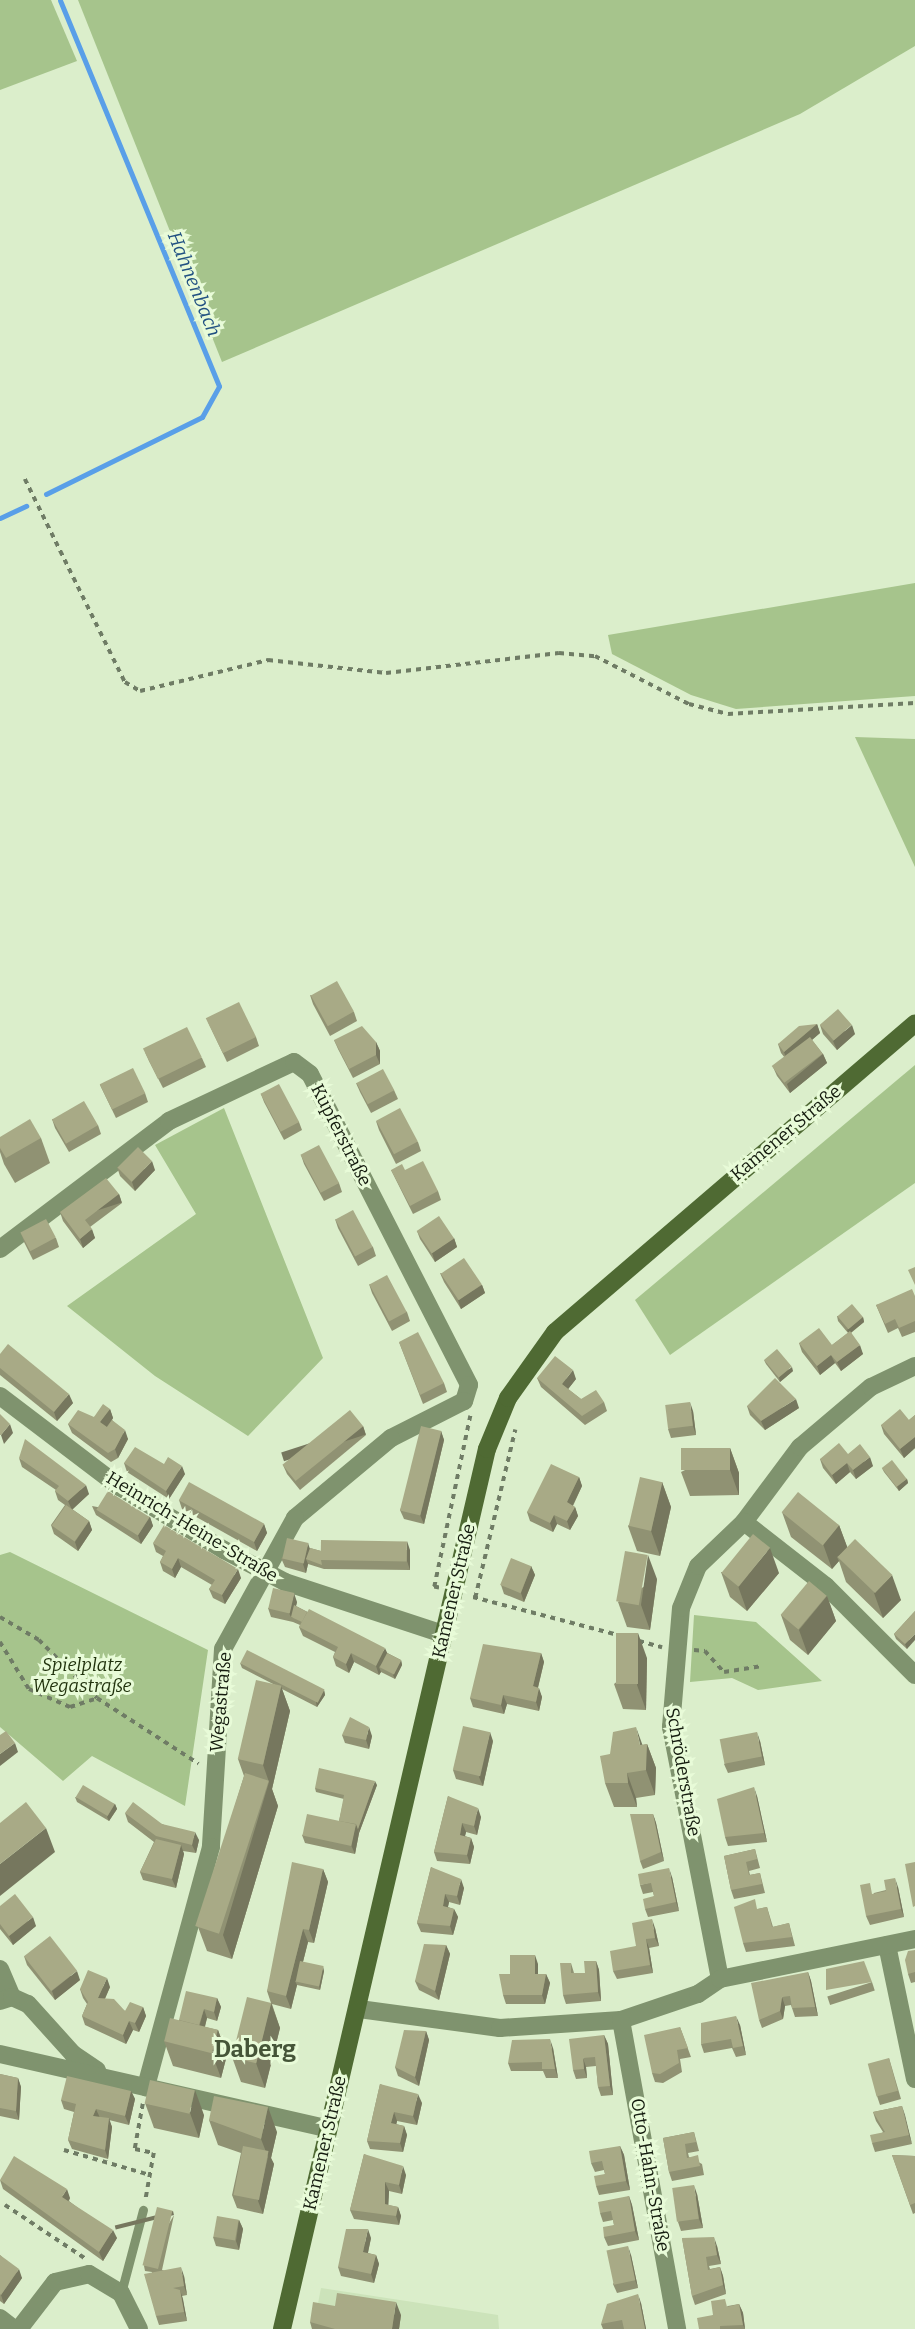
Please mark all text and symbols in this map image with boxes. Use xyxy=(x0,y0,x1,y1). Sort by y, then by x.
water label: Hahnenbach xyxy=(163,228,225,340)
street label: Kupferstraße xyxy=(306,1080,376,1190)
street label: Kamener Straße xyxy=(726,1081,846,1185)
street label: Heinrich-Heine-Straße xyxy=(102,1467,282,1587)
street label: Kamener Straße xyxy=(428,1522,480,1660)
street label: Wegastraße xyxy=(206,1651,236,1753)
park label: Spielplatz Wegastraße xyxy=(32,1655,132,1698)
street label: Schröderstraße xyxy=(661,1706,705,1838)
district label: Daberg xyxy=(214,2036,296,2064)
street label: Kamener Straße xyxy=(299,2074,351,2212)
street label: Otto-Hahn-Straße xyxy=(626,2097,674,2253)

